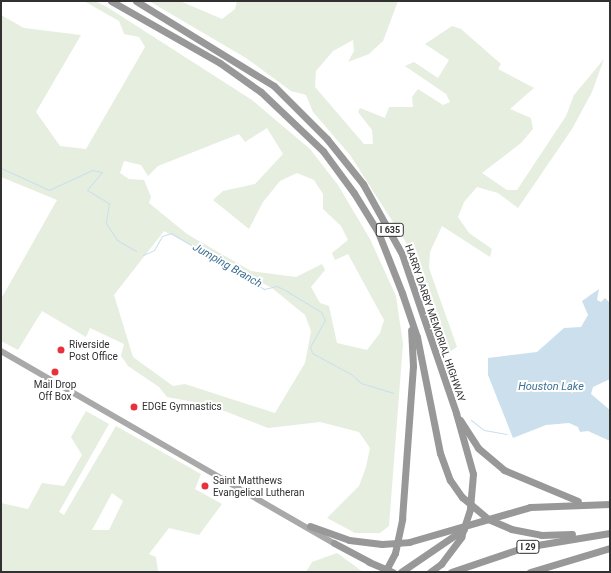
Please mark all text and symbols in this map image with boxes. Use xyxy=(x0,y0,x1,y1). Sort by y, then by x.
road number: I 635 xyxy=(375,223,405,237)
water label: Jumping Branch xyxy=(190,241,264,291)
street label: HARRY DARBY MEMORIAL HIGHWAY xyxy=(402,243,468,403)
place label: Riverside Post Office xyxy=(69,338,118,362)
marker: Riverside Post Office xyxy=(56,345,66,355)
marker: Mail Drop Off Box xyxy=(50,367,60,377)
place label: Mail Drop Off Box xyxy=(34,378,76,402)
water label: Houston Lake xyxy=(518,380,584,394)
place label: EDGE Gymnastics xyxy=(142,401,222,413)
marker: EDGE Gymnastics xyxy=(129,402,139,412)
place label: Saint Matthews Evangelical Lutheran xyxy=(213,474,305,498)
marker: Saint Matthews Evangelical Lutheran xyxy=(200,481,210,491)
road number: I 29 xyxy=(516,540,540,554)

